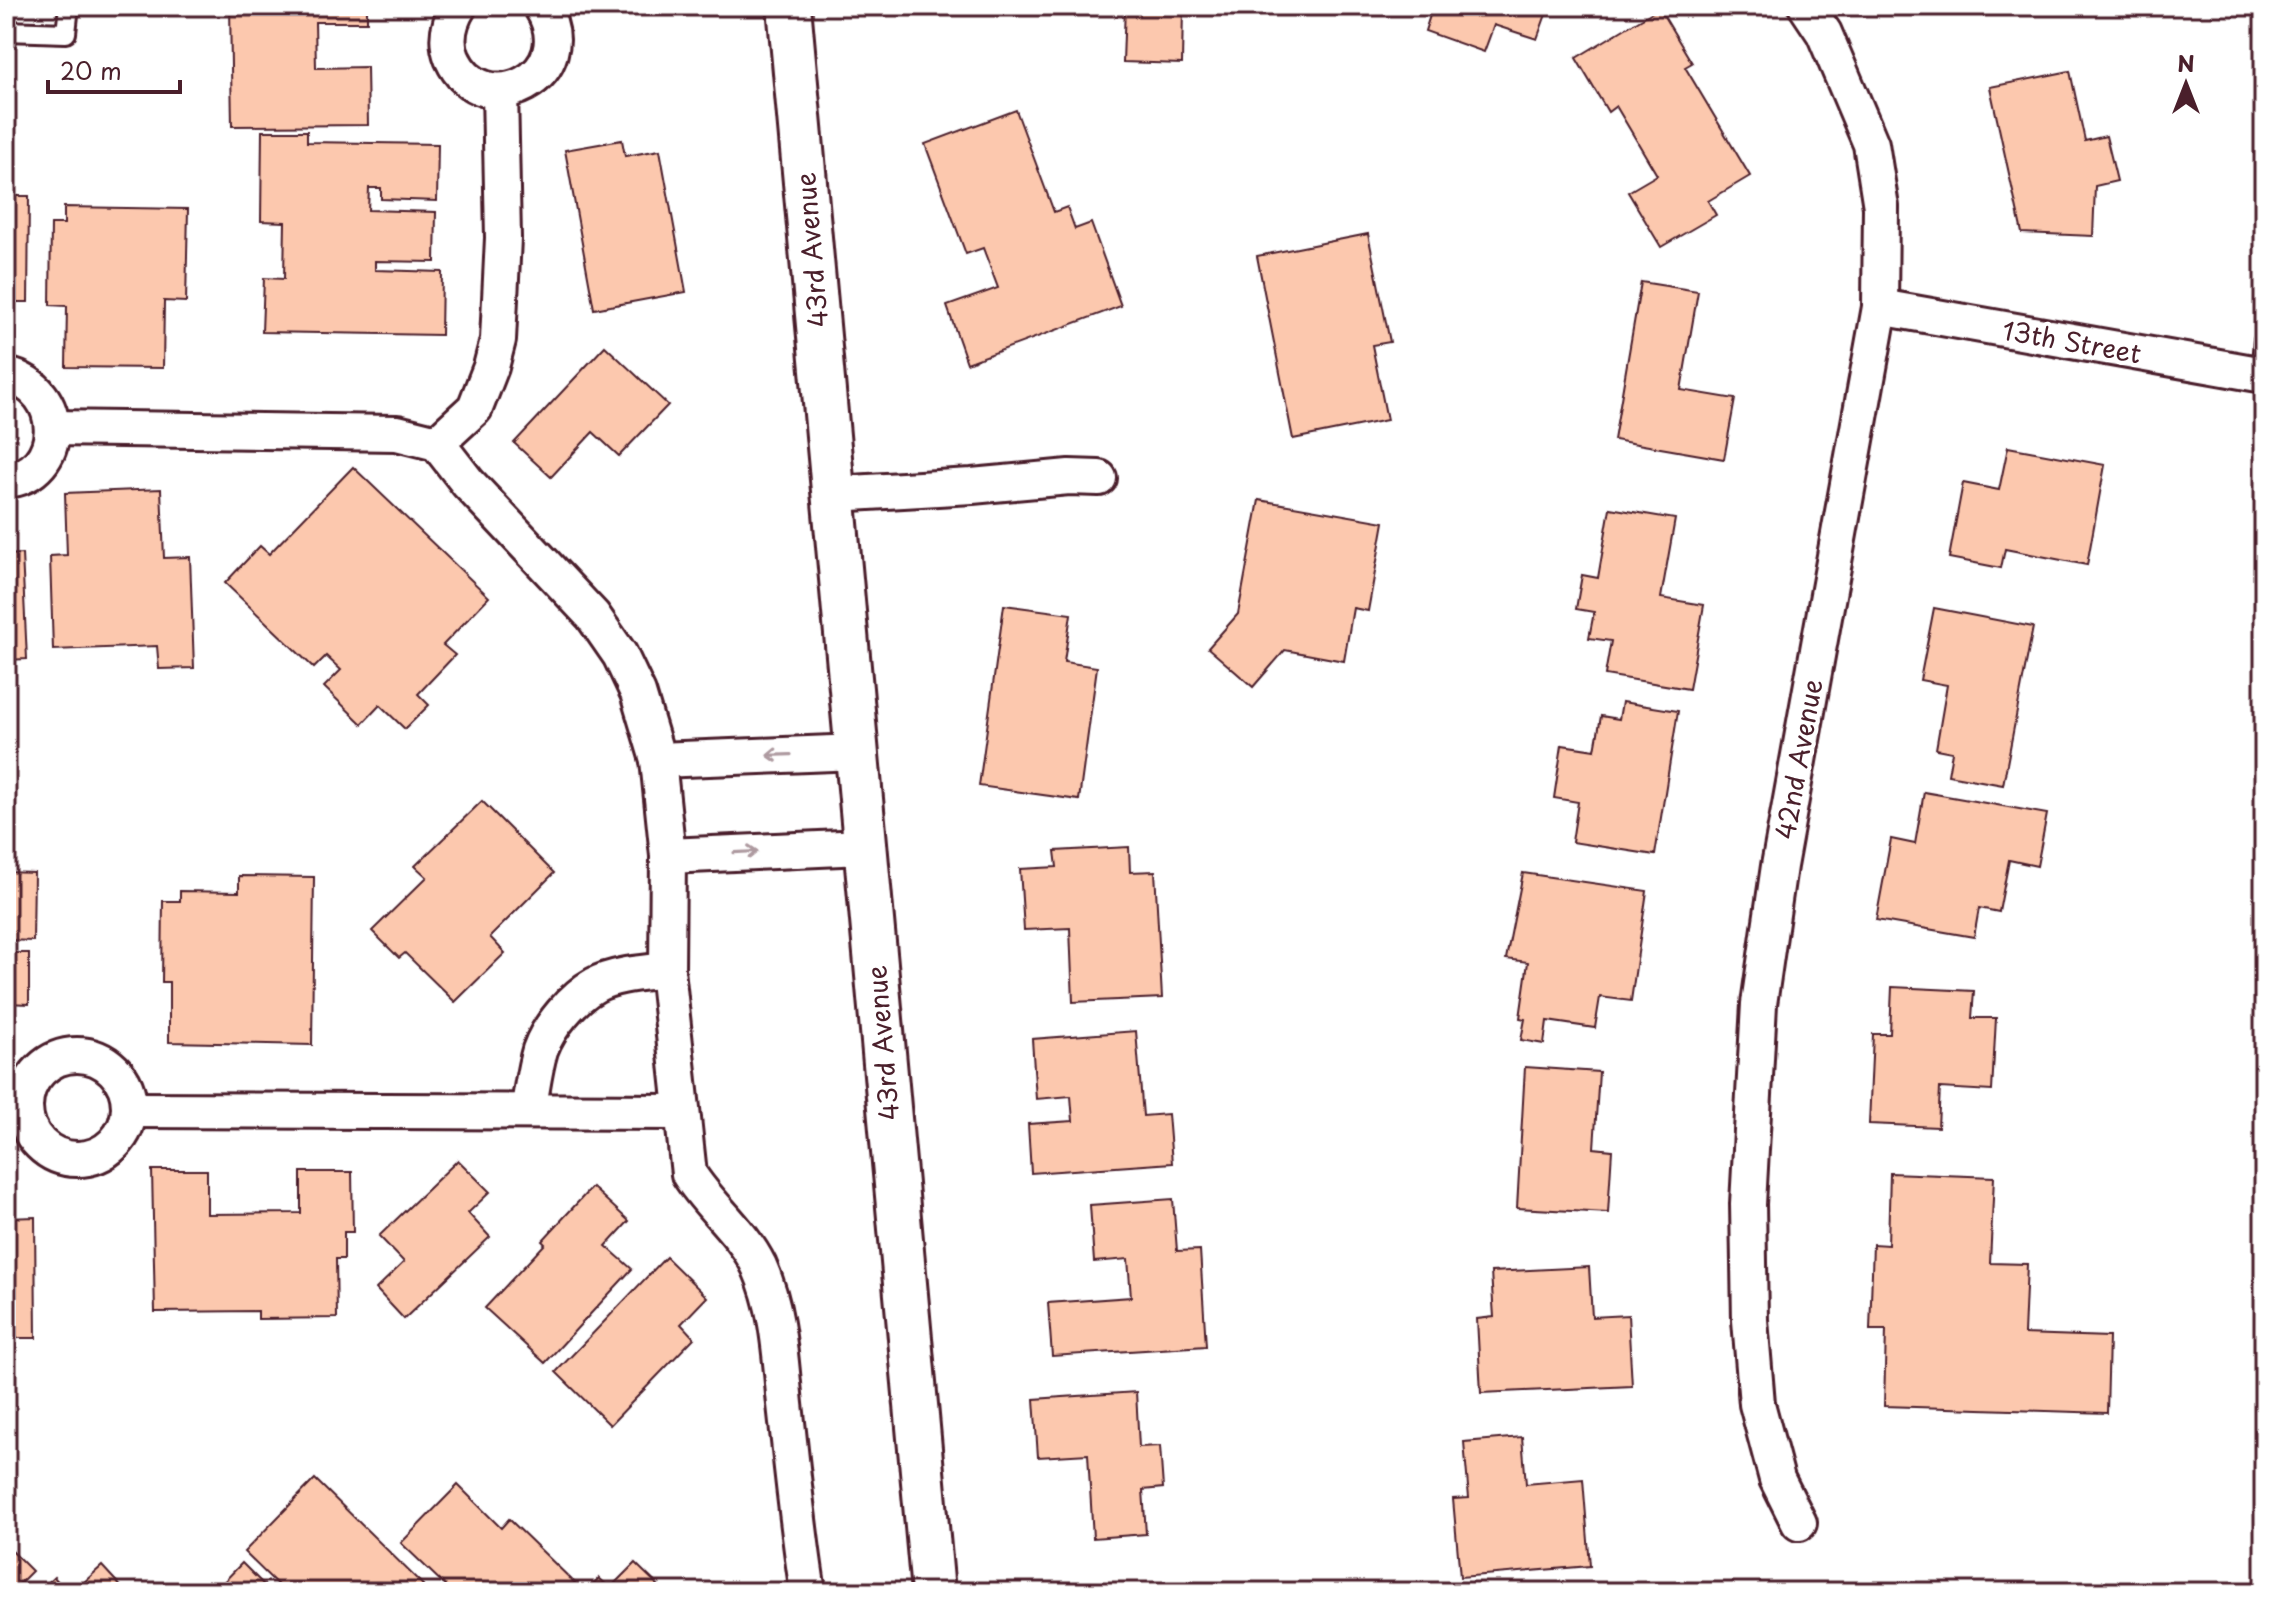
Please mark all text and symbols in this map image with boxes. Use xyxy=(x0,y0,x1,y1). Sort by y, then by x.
scale bar xyxy=(48,44,180,94)
north arrow xyxy=(2146,44,2226,124)
text: N xyxy=(2177,46,2195,79)
text: 20 m xyxy=(60,52,122,88)
street label: 43rd Avenue xyxy=(785,171,837,329)
street label: 13th Street xyxy=(1999,310,2145,372)
street label: 42nd Avenue xyxy=(1765,676,1831,842)
one-way arrow xyxy=(766,747,793,762)
one-way arrow xyxy=(732,845,759,860)
street label: 43rd Avenue xyxy=(856,964,908,1122)

